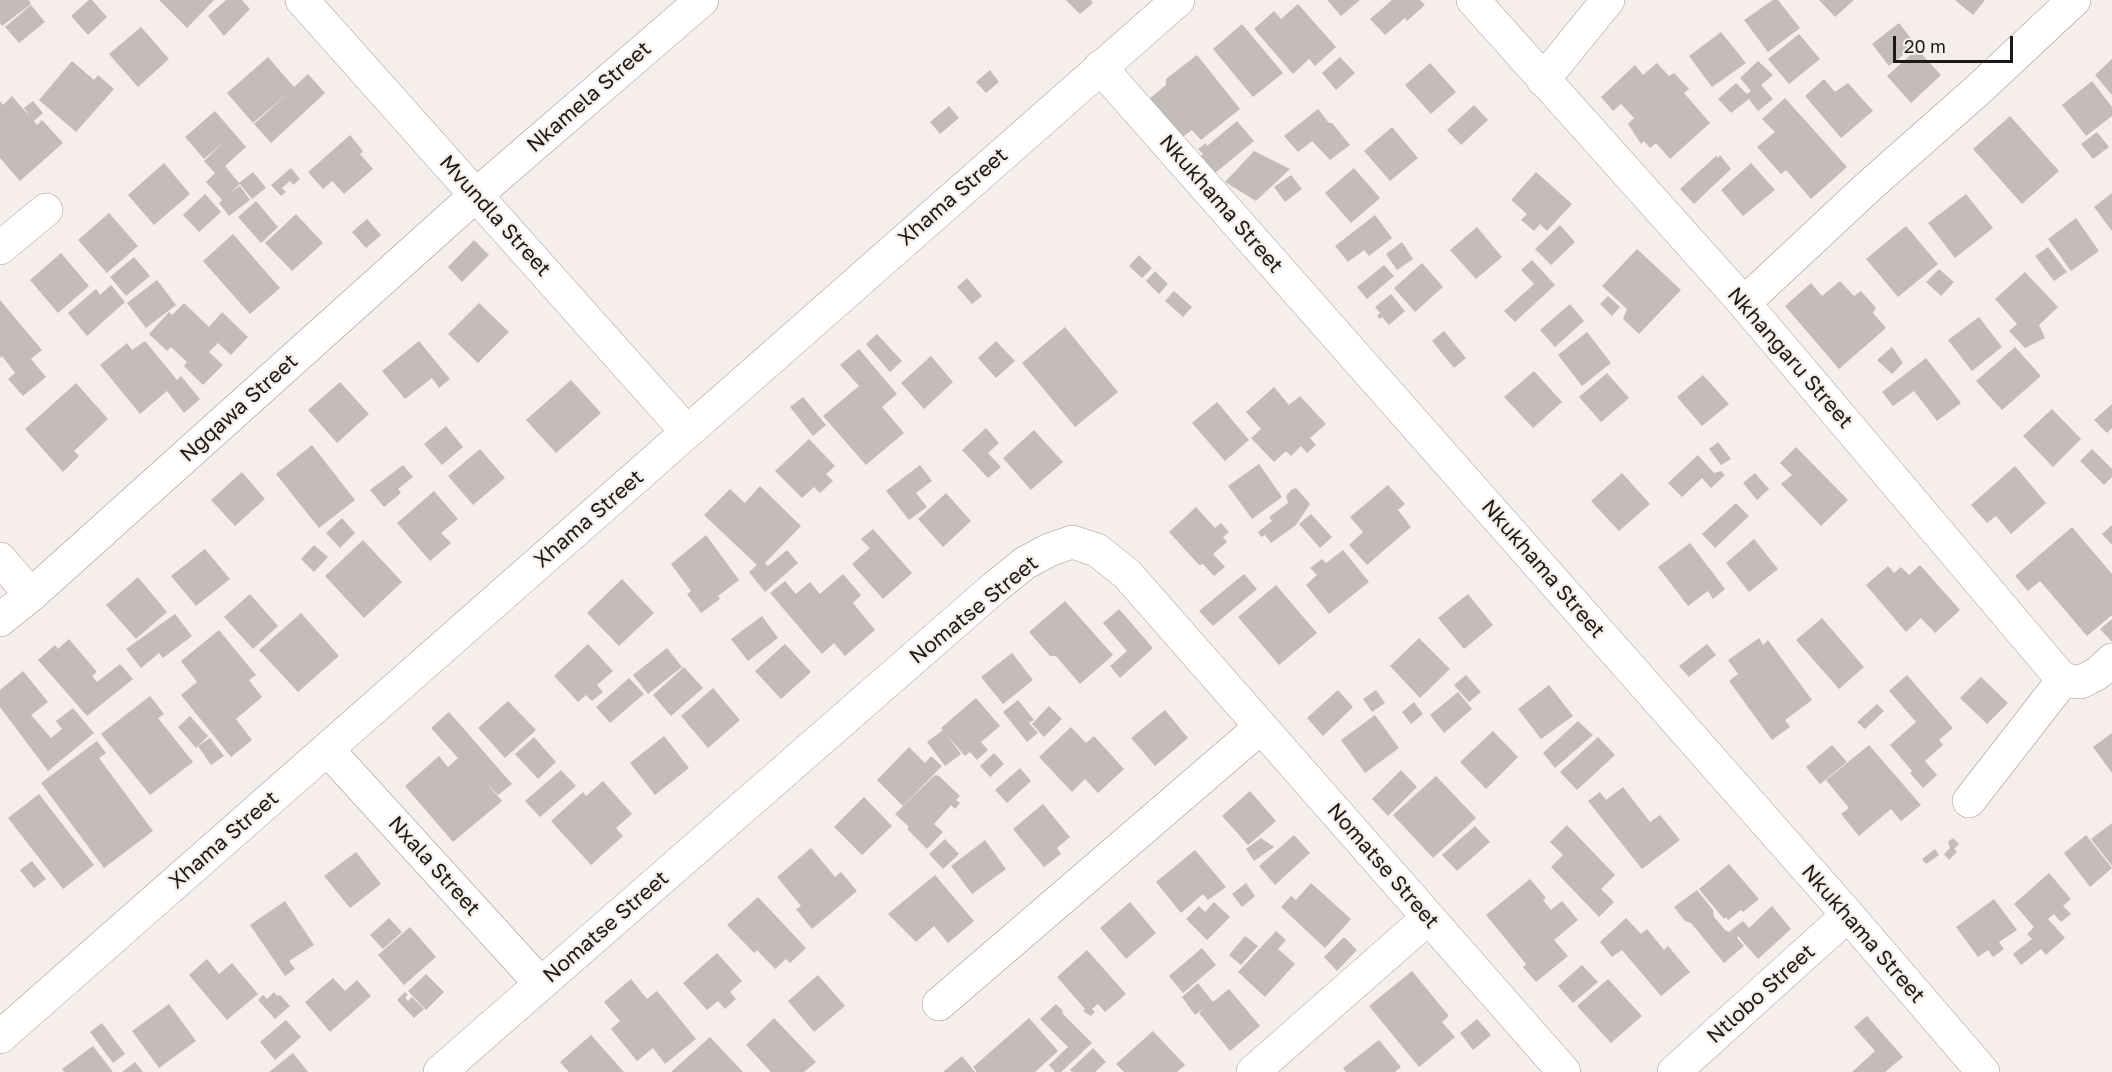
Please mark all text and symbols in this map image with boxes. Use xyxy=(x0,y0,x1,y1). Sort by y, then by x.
scale bar xyxy=(1896,24,2016,62)
text: 20 m xyxy=(1904,35,1946,57)
street label: Nkamela Street xyxy=(522,36,656,158)
street label: Nkukhama Street xyxy=(1154,130,1288,278)
street label: Xhama Street xyxy=(893,143,1013,251)
street label: Mvundla Street xyxy=(434,150,556,282)
street label: Nkhangaru Street xyxy=(1722,282,1858,434)
street label: Ngqawa Street xyxy=(175,349,303,467)
street label: Xhama Street xyxy=(529,465,649,573)
street label: Nkukhama Street xyxy=(1476,495,1610,643)
street label: Nomatse Street xyxy=(905,551,1043,669)
street label: Xhama Street xyxy=(164,786,284,894)
street label: Nomatse Street xyxy=(1322,798,1444,934)
street label: Nxala Street xyxy=(383,811,485,921)
street label: Nkukhama Street xyxy=(1796,860,1930,1008)
street label: Nomatse Street xyxy=(538,866,674,988)
street label: Ntlobo Street xyxy=(1702,939,1820,1049)

